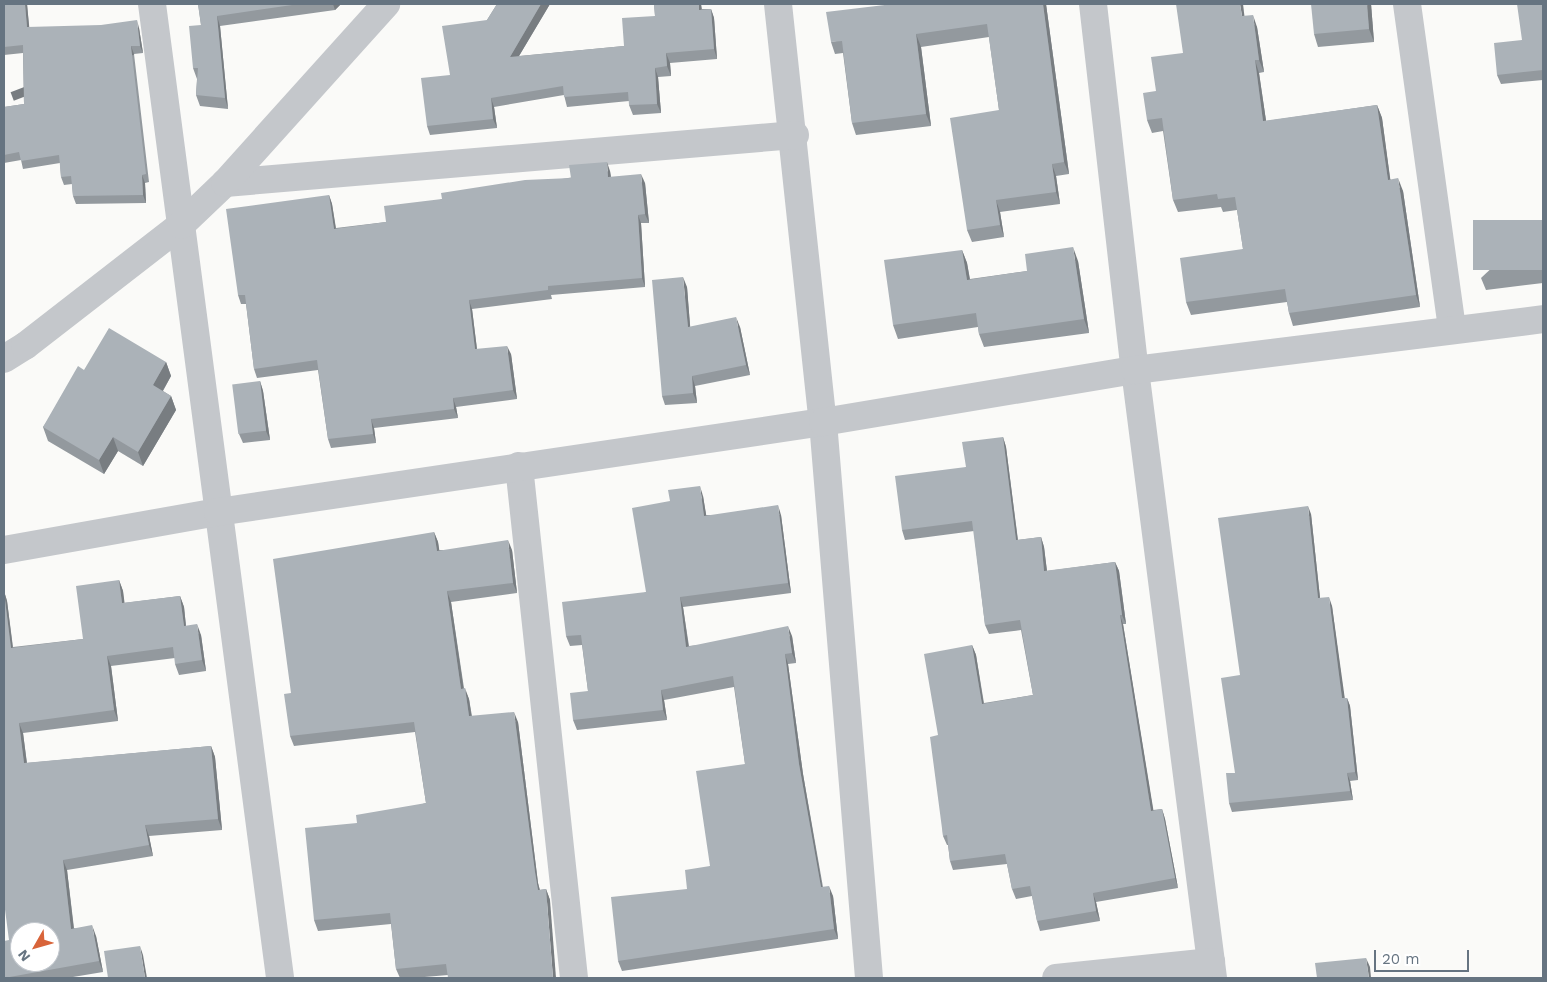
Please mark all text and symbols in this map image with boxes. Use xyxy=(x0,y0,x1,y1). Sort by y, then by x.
north arrow xyxy=(10,922,60,972)
scale bar xyxy=(1377,940,1472,972)
text: N xyxy=(14,947,33,965)
text: 20 m xyxy=(1382,950,1420,968)

